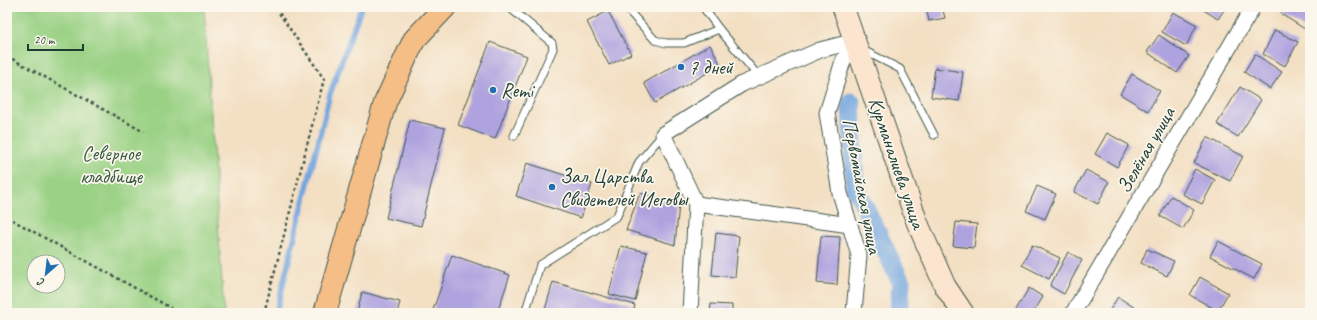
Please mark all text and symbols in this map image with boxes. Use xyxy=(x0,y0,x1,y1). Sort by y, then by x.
scale bar xyxy=(28,26,83,52)
text: 20 m xyxy=(34,32,56,48)
place label: 7 дней xyxy=(689,55,734,80)
marker: 7 дней xyxy=(676,62,686,72)
place label: Remi xyxy=(501,78,535,103)
marker: Remi xyxy=(488,85,498,95)
street label: Курманалиева улица xyxy=(863,94,932,234)
street label: Зелёная улица xyxy=(1111,101,1182,197)
street label: Первомайская улица xyxy=(837,116,888,258)
park label: Северное кладбище xyxy=(80,141,143,189)
place label: Зал Царства Свидетелей Иеговы xyxy=(560,164,689,212)
marker: Зал Царства Свидетелей Иеговы xyxy=(547,182,557,192)
north arrow xyxy=(26,254,66,294)
text: С xyxy=(34,275,47,290)

